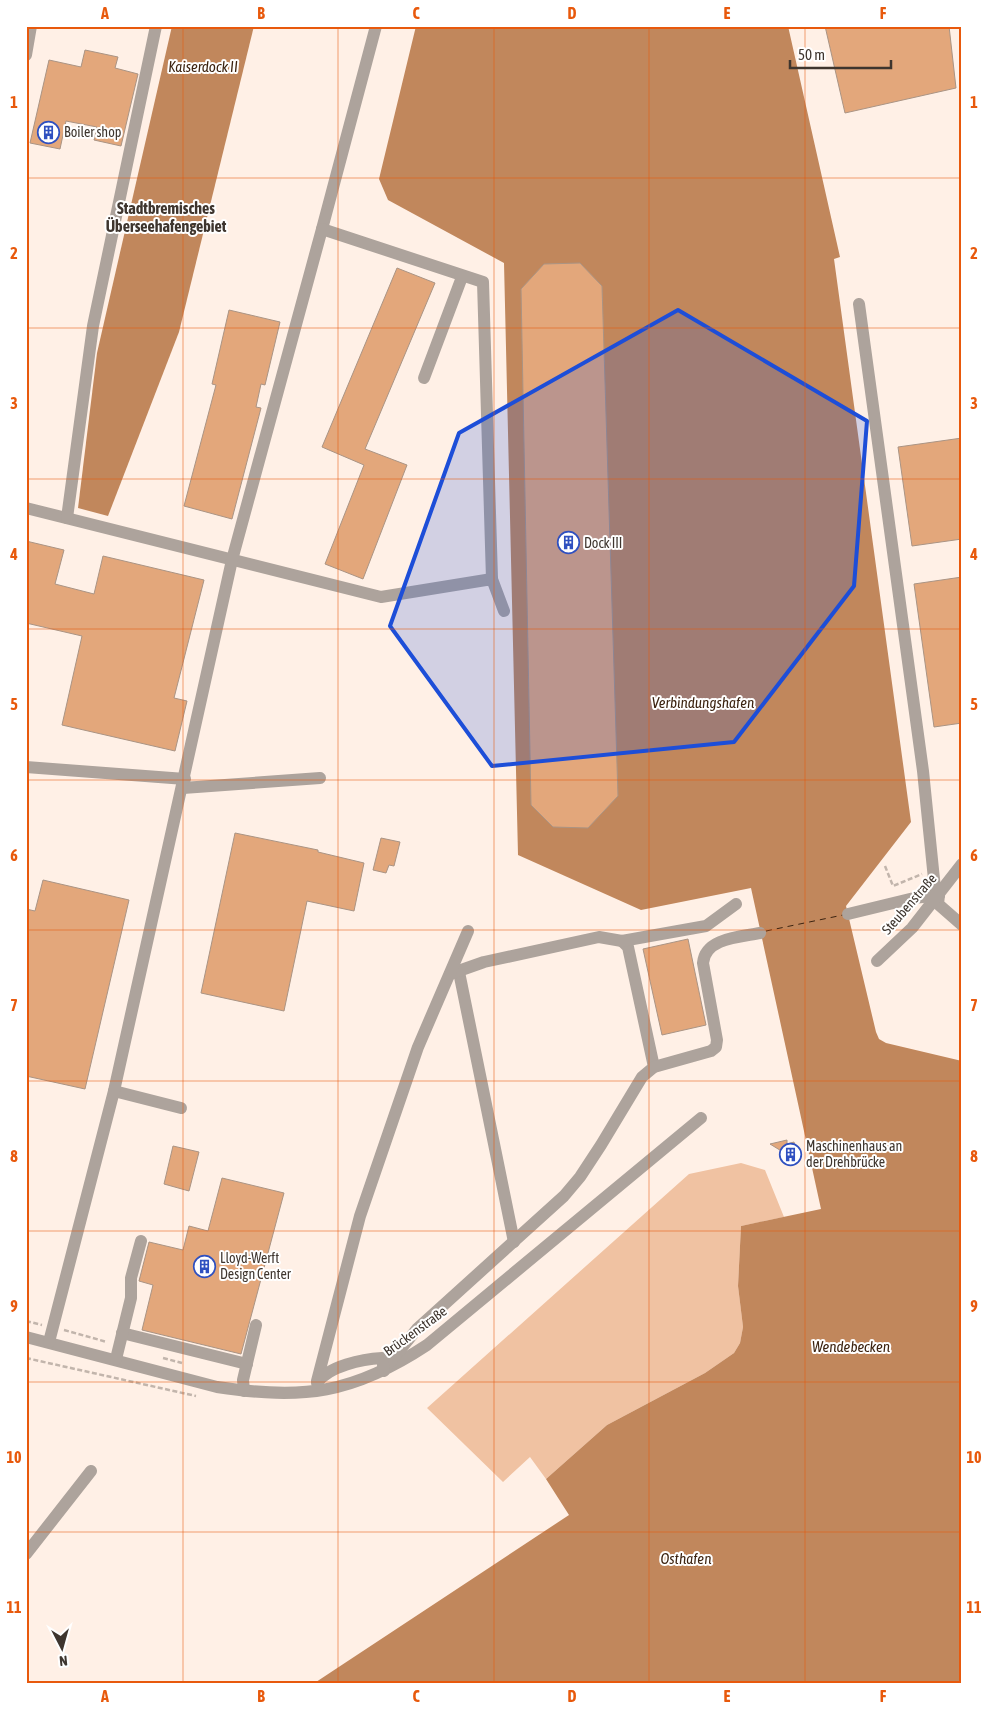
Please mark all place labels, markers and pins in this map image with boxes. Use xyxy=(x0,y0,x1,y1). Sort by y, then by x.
building icon: Boiler shop xyxy=(36,120,60,144)
place label: Boiler shop xyxy=(64,124,122,140)
building icon: Dock III xyxy=(556,531,580,555)
place label: Dock III xyxy=(584,535,622,551)
place label: Maschinenhaus an der Drehbrücke xyxy=(806,1138,902,1170)
building icon: Maschinenhaus an der Drehbrücke xyxy=(778,1142,802,1166)
place label: Lloyd-Werft Design Center xyxy=(220,1250,292,1282)
building icon: Lloyd-Werft Design Center xyxy=(192,1254,216,1278)

